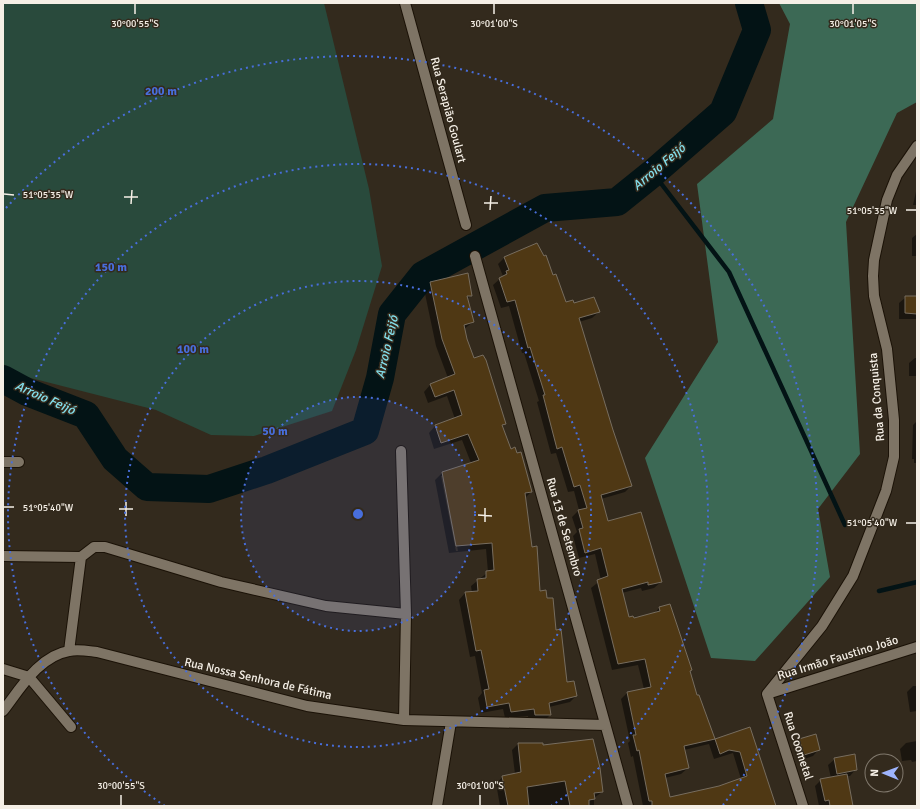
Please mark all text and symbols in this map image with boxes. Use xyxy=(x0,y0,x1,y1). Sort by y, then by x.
text: 30°00'55"S xyxy=(111,18,159,30)
text: 30°01'00"S xyxy=(470,18,518,30)
text: 30°01'05"S xyxy=(829,18,877,30)
street label: Rua Serapião Goulart xyxy=(427,55,469,165)
text: 200 m xyxy=(145,84,177,99)
water label: Arroio Feijó xyxy=(629,140,690,194)
text: 51°05'35"W xyxy=(23,189,74,201)
text: 51°05'35"W xyxy=(847,205,898,217)
text: 150 m xyxy=(95,260,127,275)
water label: Arroio Feijó xyxy=(372,313,402,380)
text: 100 m xyxy=(177,342,209,357)
street label: Rua da Conquista xyxy=(866,352,888,442)
water label: Arroio Feijó xyxy=(13,378,79,419)
text: 50 m xyxy=(262,424,288,439)
street label: Rua 13 de Setembro xyxy=(543,476,585,578)
text: 51°05'40"W xyxy=(23,502,74,514)
centre of rings xyxy=(351,507,365,521)
text: 51°05'40"W xyxy=(847,517,898,529)
street label: Rua Irmão Faustino João xyxy=(776,633,900,683)
street label: Rua Nossa Senhora de Fátima xyxy=(183,655,333,703)
street label: Rua Coometal xyxy=(780,710,816,783)
north arrow xyxy=(864,753,904,793)
text: N xyxy=(868,769,881,777)
text: 30°00'55"S xyxy=(97,780,145,792)
text: 30°01'00"S xyxy=(456,780,504,792)

